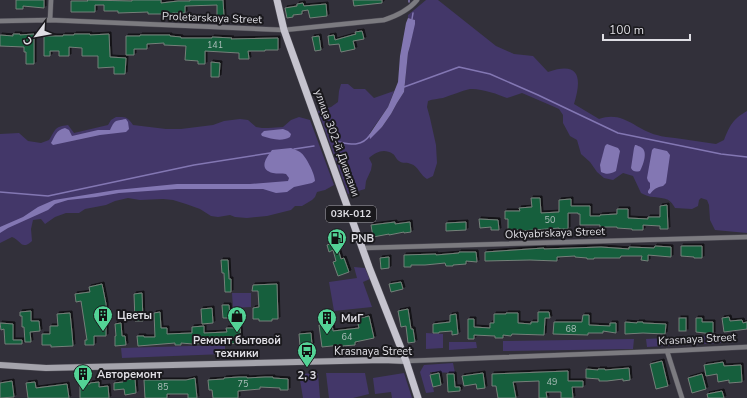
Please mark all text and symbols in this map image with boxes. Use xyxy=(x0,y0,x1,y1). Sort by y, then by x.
street label: Proletarskaya Street xyxy=(162,9,262,27)
north arrow xyxy=(16,16,56,56)
scale bar xyxy=(603,16,690,42)
text: 100 m xyxy=(609,22,644,38)
text: С xyxy=(19,33,36,48)
house number: 141 xyxy=(207,39,223,51)
street label: улица 302-й Дивизии xyxy=(311,87,363,199)
road number: 03К-012 xyxy=(326,206,376,222)
house number: 50 xyxy=(545,214,555,226)
street label: Oktyabrskaya Street xyxy=(505,224,605,242)
fuel station icon: PNB xyxy=(326,227,348,255)
place label: PNB xyxy=(351,231,374,246)
building icon: Цветы xyxy=(92,304,114,332)
shop icon: Ремонт бытовой техники xyxy=(226,305,248,333)
building icon: МиГ xyxy=(316,307,338,335)
place label: Цветы xyxy=(117,308,152,323)
place label: МиГ xyxy=(341,311,363,326)
house number: 68 xyxy=(566,323,576,335)
street label: Krasnaya Street xyxy=(658,329,737,349)
house number: 64 xyxy=(342,331,353,343)
place label: Ремонт бытовой техники xyxy=(193,333,281,361)
bus stop icon: 2, 3 xyxy=(296,340,318,368)
street label: Krasnaya Street xyxy=(334,344,412,359)
building icon: Авторемонт xyxy=(72,363,94,391)
place label: Авторемонт xyxy=(97,367,163,382)
place label: 2, 3 xyxy=(298,368,316,383)
house number: 49 xyxy=(547,376,557,388)
house number: 75 xyxy=(238,378,248,390)
house number: 85 xyxy=(158,381,168,393)

